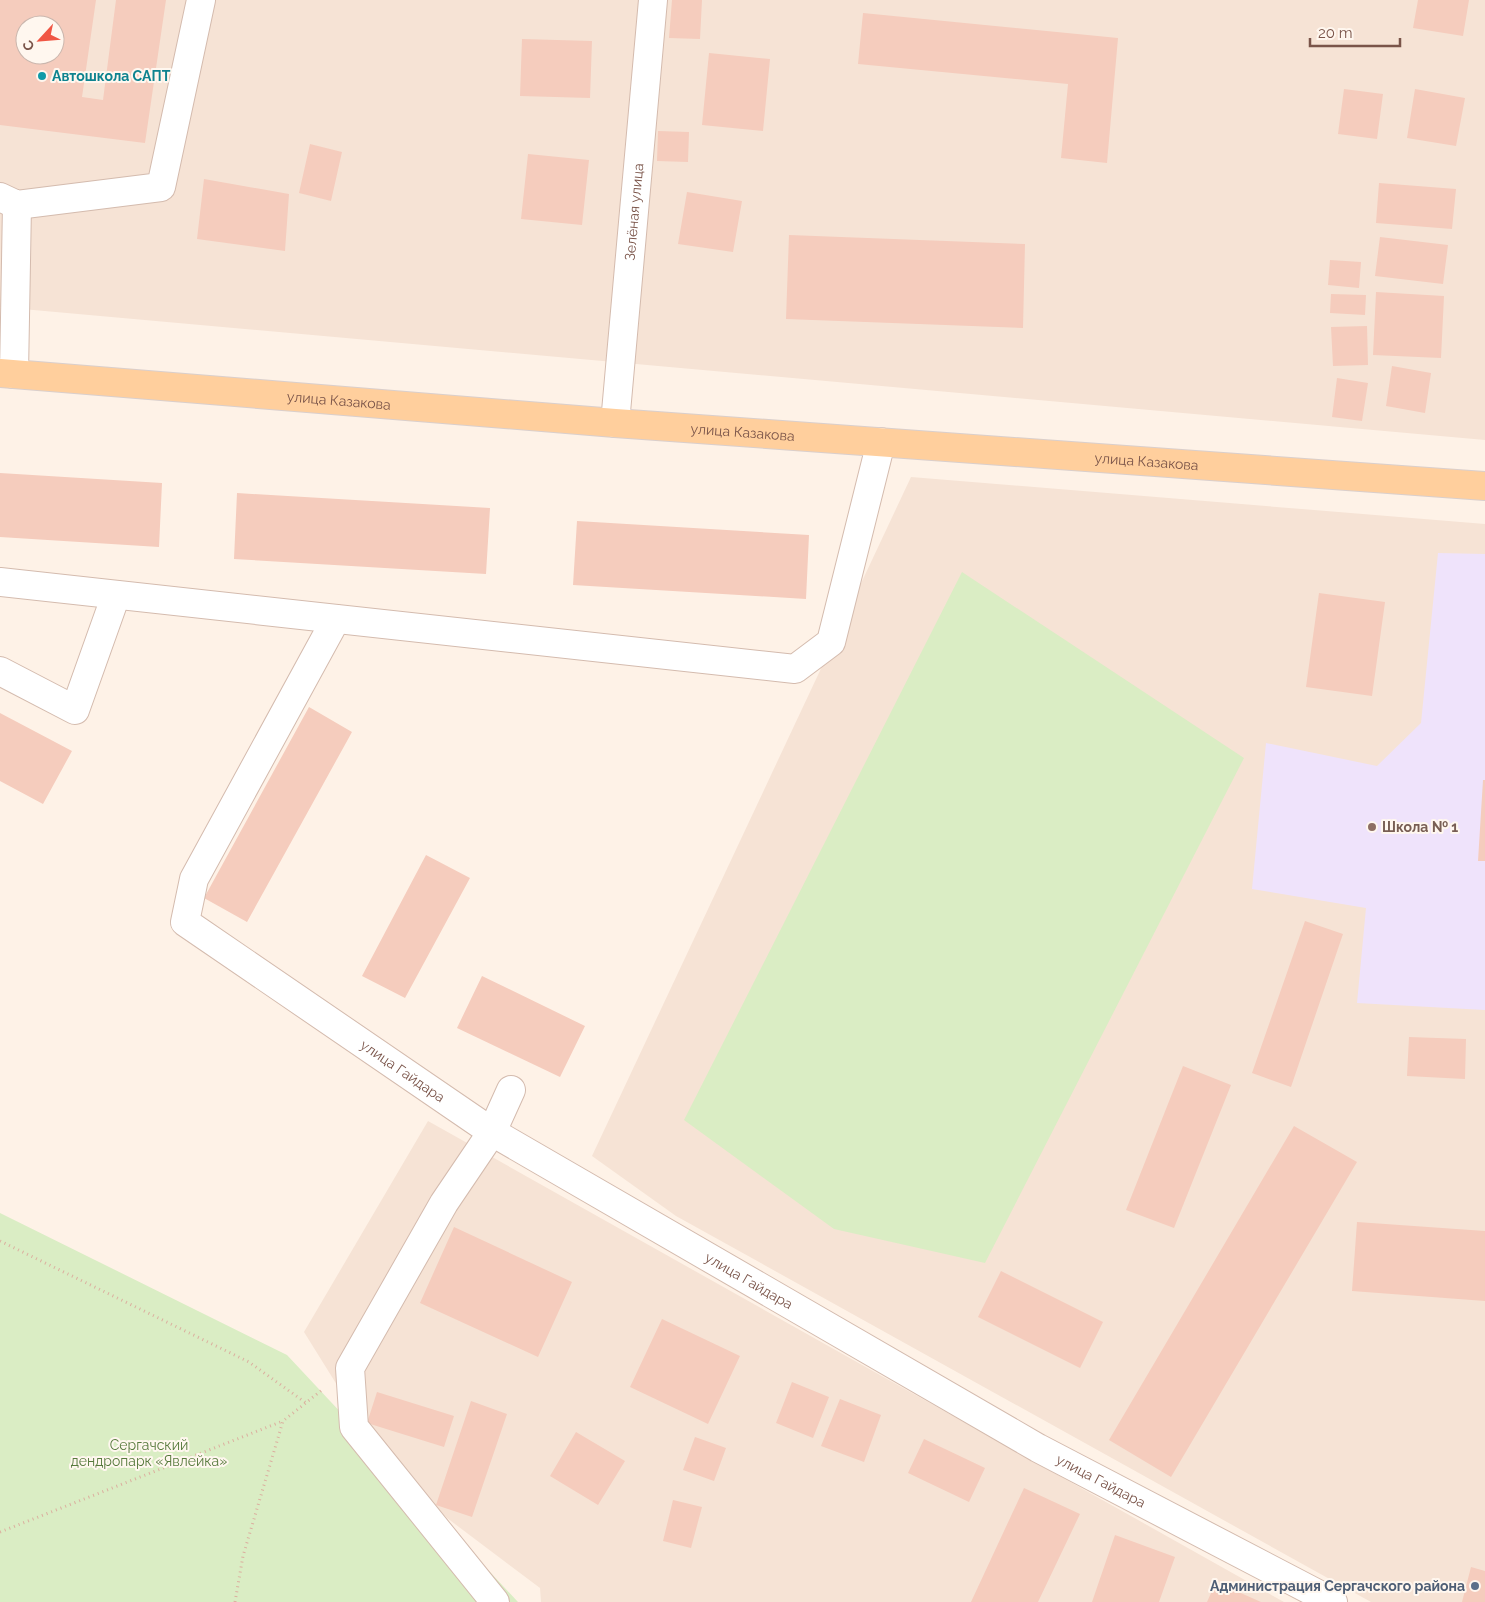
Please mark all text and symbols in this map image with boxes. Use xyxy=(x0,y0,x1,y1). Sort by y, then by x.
north arrow xyxy=(15,15,65,65)
scale bar xyxy=(1310,15,1400,47)
text: 20 m xyxy=(1318,24,1353,42)
text: С xyxy=(19,38,38,54)
place label: Автошкола САПТ xyxy=(52,68,171,84)
marker: Автошкола САПТ xyxy=(36,70,48,82)
street label: Зелёная улица xyxy=(622,162,646,261)
street label: улица Казакова xyxy=(286,388,391,413)
street label: улица Казакова xyxy=(690,420,795,444)
street label: улица Казакова xyxy=(1094,450,1199,473)
place label: Школа № 1 xyxy=(1382,819,1458,835)
marker: Школа № 1 xyxy=(1366,821,1378,833)
street label: улица Гайдара xyxy=(358,1037,448,1105)
street label: улица Гайдара xyxy=(702,1249,796,1312)
park label: Сергачский дендропарк «Явлейка» xyxy=(71,1437,227,1469)
street label: улица Гайдара xyxy=(1054,1451,1148,1511)
place label: Администрация Сергачского района xyxy=(1210,1578,1465,1594)
marker: Администрация Сергачского района xyxy=(1469,1580,1481,1592)

